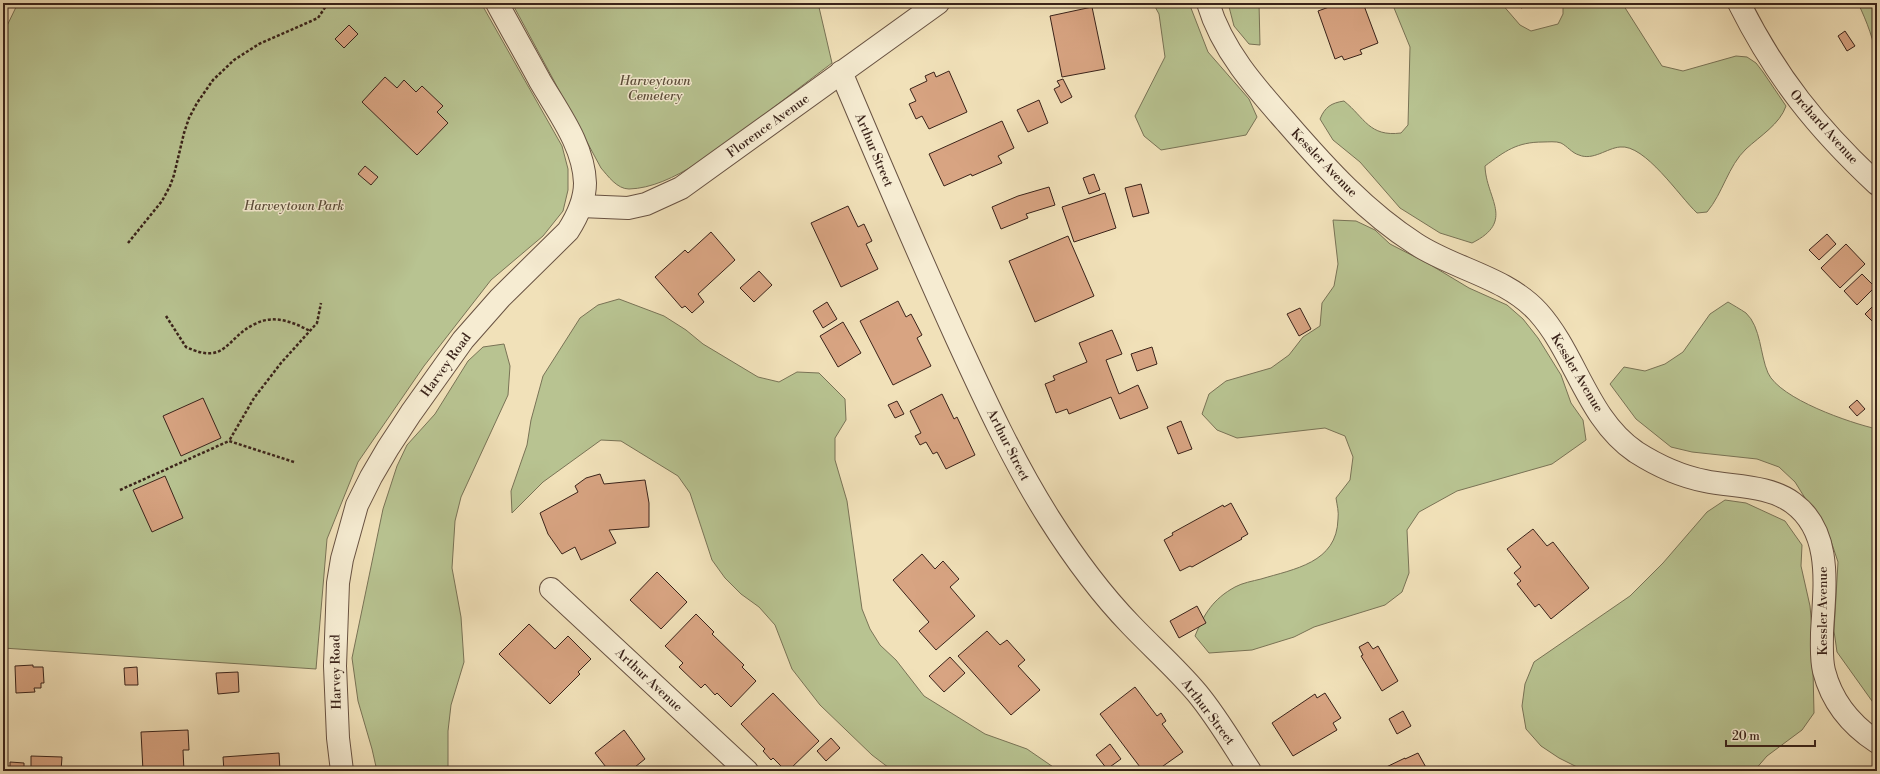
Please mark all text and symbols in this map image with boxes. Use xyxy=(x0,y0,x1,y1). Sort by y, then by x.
park label: Harveytown Cemetery xyxy=(619,73,691,104)
street label: Orchard Avenue xyxy=(1786,86,1862,168)
street label: Florence Avenue xyxy=(724,90,813,161)
street label: Arthur Street xyxy=(851,110,897,190)
street label: Kessler Avenue xyxy=(1287,125,1361,201)
park label: Harveytown Park xyxy=(243,198,344,214)
street label: Harvey Road xyxy=(417,329,475,400)
street label: Kessler Avenue xyxy=(1547,331,1607,416)
street label: Arthur Street xyxy=(983,406,1033,484)
street label: Kessler Avenue xyxy=(1815,566,1831,655)
street label: Harvey Road xyxy=(327,634,345,710)
street label: Arthur Avenue xyxy=(611,644,686,715)
street label: Arthur Street xyxy=(1177,675,1238,748)
scale bar xyxy=(1726,722,1815,748)
text: 20 m xyxy=(1732,729,1760,744)

